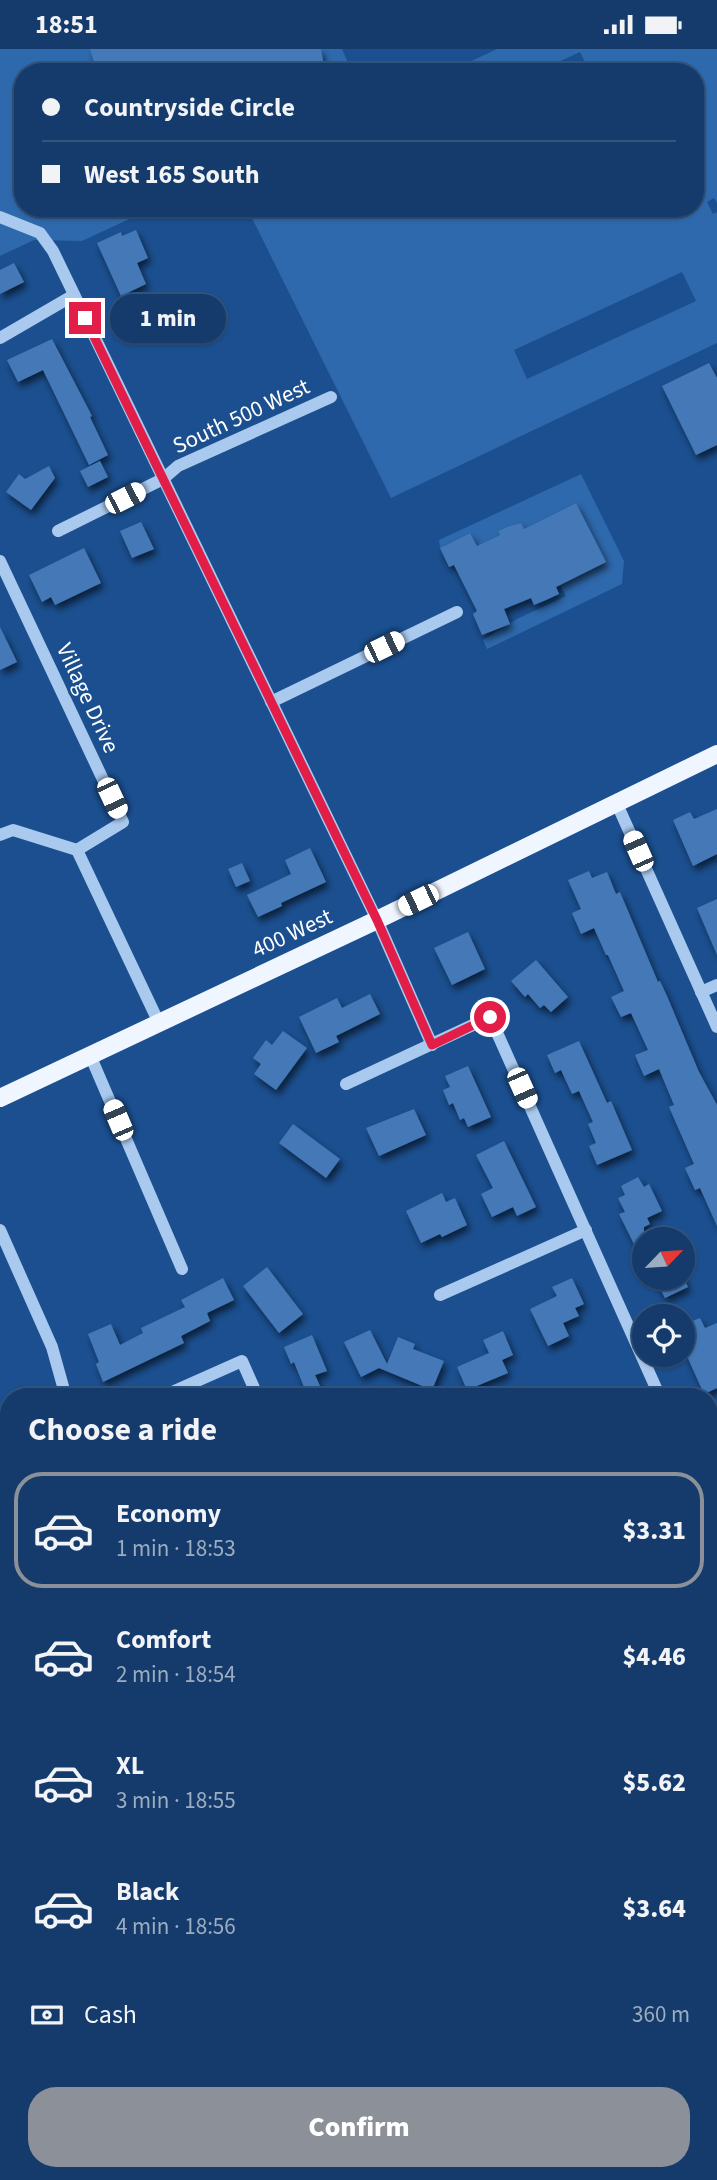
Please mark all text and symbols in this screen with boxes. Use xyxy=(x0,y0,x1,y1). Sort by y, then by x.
text: 18:51 xyxy=(35,6,98,43)
text: Countryside Circle xyxy=(84,89,295,126)
text: West 165 South xyxy=(84,156,260,193)
callout: 1 min xyxy=(110,293,225,343)
route end xyxy=(69,302,101,334)
text: 1 min xyxy=(140,302,196,335)
street label: South 500 West xyxy=(167,370,315,462)
car xyxy=(102,479,149,517)
car xyxy=(361,628,408,666)
street label: Village Drive xyxy=(48,638,128,758)
car xyxy=(94,775,131,821)
car xyxy=(620,828,657,874)
car xyxy=(395,881,442,919)
street label: 400 West xyxy=(246,900,338,966)
route start xyxy=(474,1001,506,1033)
car xyxy=(504,1065,541,1111)
car xyxy=(101,1097,136,1143)
north arrow xyxy=(632,1227,695,1290)
map controls xyxy=(632,1227,695,1367)
button: locate xyxy=(632,1304,695,1367)
text: Choose a ride xyxy=(28,1407,217,1453)
text: Economy xyxy=(116,1495,221,1532)
icon: car xyxy=(32,1499,95,1562)
text: $3.31 xyxy=(622,1512,686,1549)
text: 1 min · 18:53 xyxy=(116,1532,236,1565)
text: Comfort xyxy=(116,1621,211,1658)
icon: car xyxy=(32,1625,95,1688)
text: $4.46 xyxy=(622,1638,686,1675)
text: 2 min · 18:54 xyxy=(116,1658,236,1691)
text: XL xyxy=(116,1747,144,1784)
icon: car xyxy=(32,1751,95,1814)
text: $5.62 xyxy=(622,1764,686,1801)
text: 3 min · 18:55 xyxy=(116,1784,236,1817)
text: Black xyxy=(116,1873,179,1910)
icon: car xyxy=(32,1877,95,1940)
text: $3.64 xyxy=(622,1890,686,1927)
text: 4 min · 18:56 xyxy=(116,1910,236,1943)
icon: cash xyxy=(28,1996,66,2034)
text: Cash xyxy=(84,1996,137,2033)
text: 360 m xyxy=(632,1998,690,2031)
button: Confirm xyxy=(28,2087,690,2167)

